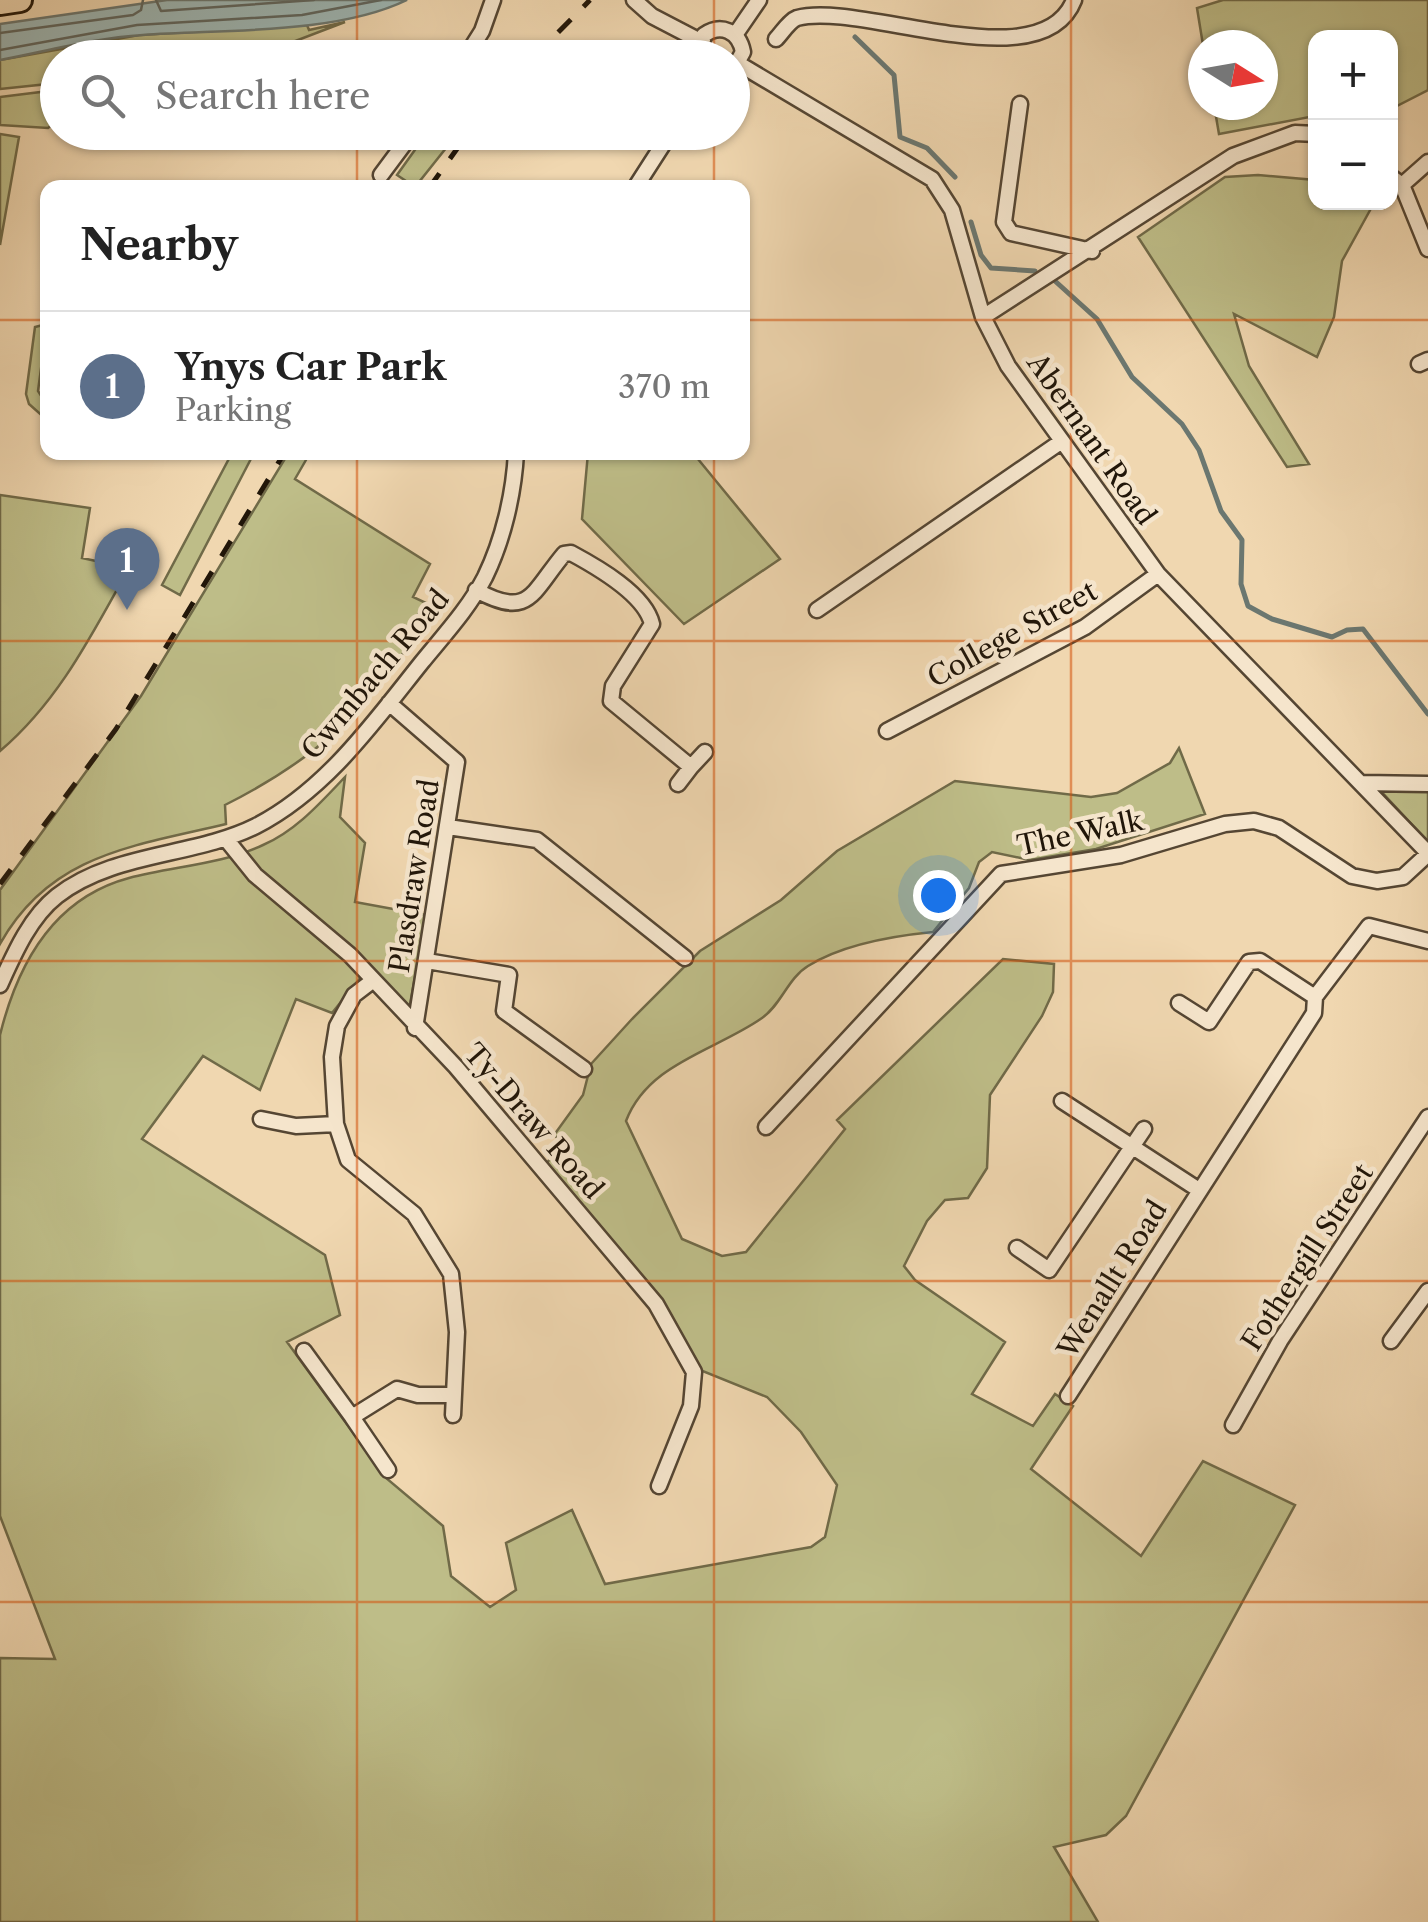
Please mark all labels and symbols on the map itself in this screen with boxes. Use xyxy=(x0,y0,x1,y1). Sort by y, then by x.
north arrow xyxy=(1188,30,1278,120)
street label: Abernant Road xyxy=(1020,346,1164,531)
pin: 1 xyxy=(94,528,160,610)
street label: College Street xyxy=(921,573,1103,694)
street label: Cwmbach Road xyxy=(294,582,456,766)
street label: Plasdraw Road xyxy=(382,777,446,975)
street label: The Walk xyxy=(1014,803,1148,863)
your location xyxy=(913,870,964,921)
street label: Ty-Draw Road xyxy=(457,1036,611,1206)
street label: Fothergill Street xyxy=(1234,1157,1380,1357)
street label: Wenallt Road xyxy=(1049,1194,1174,1365)

